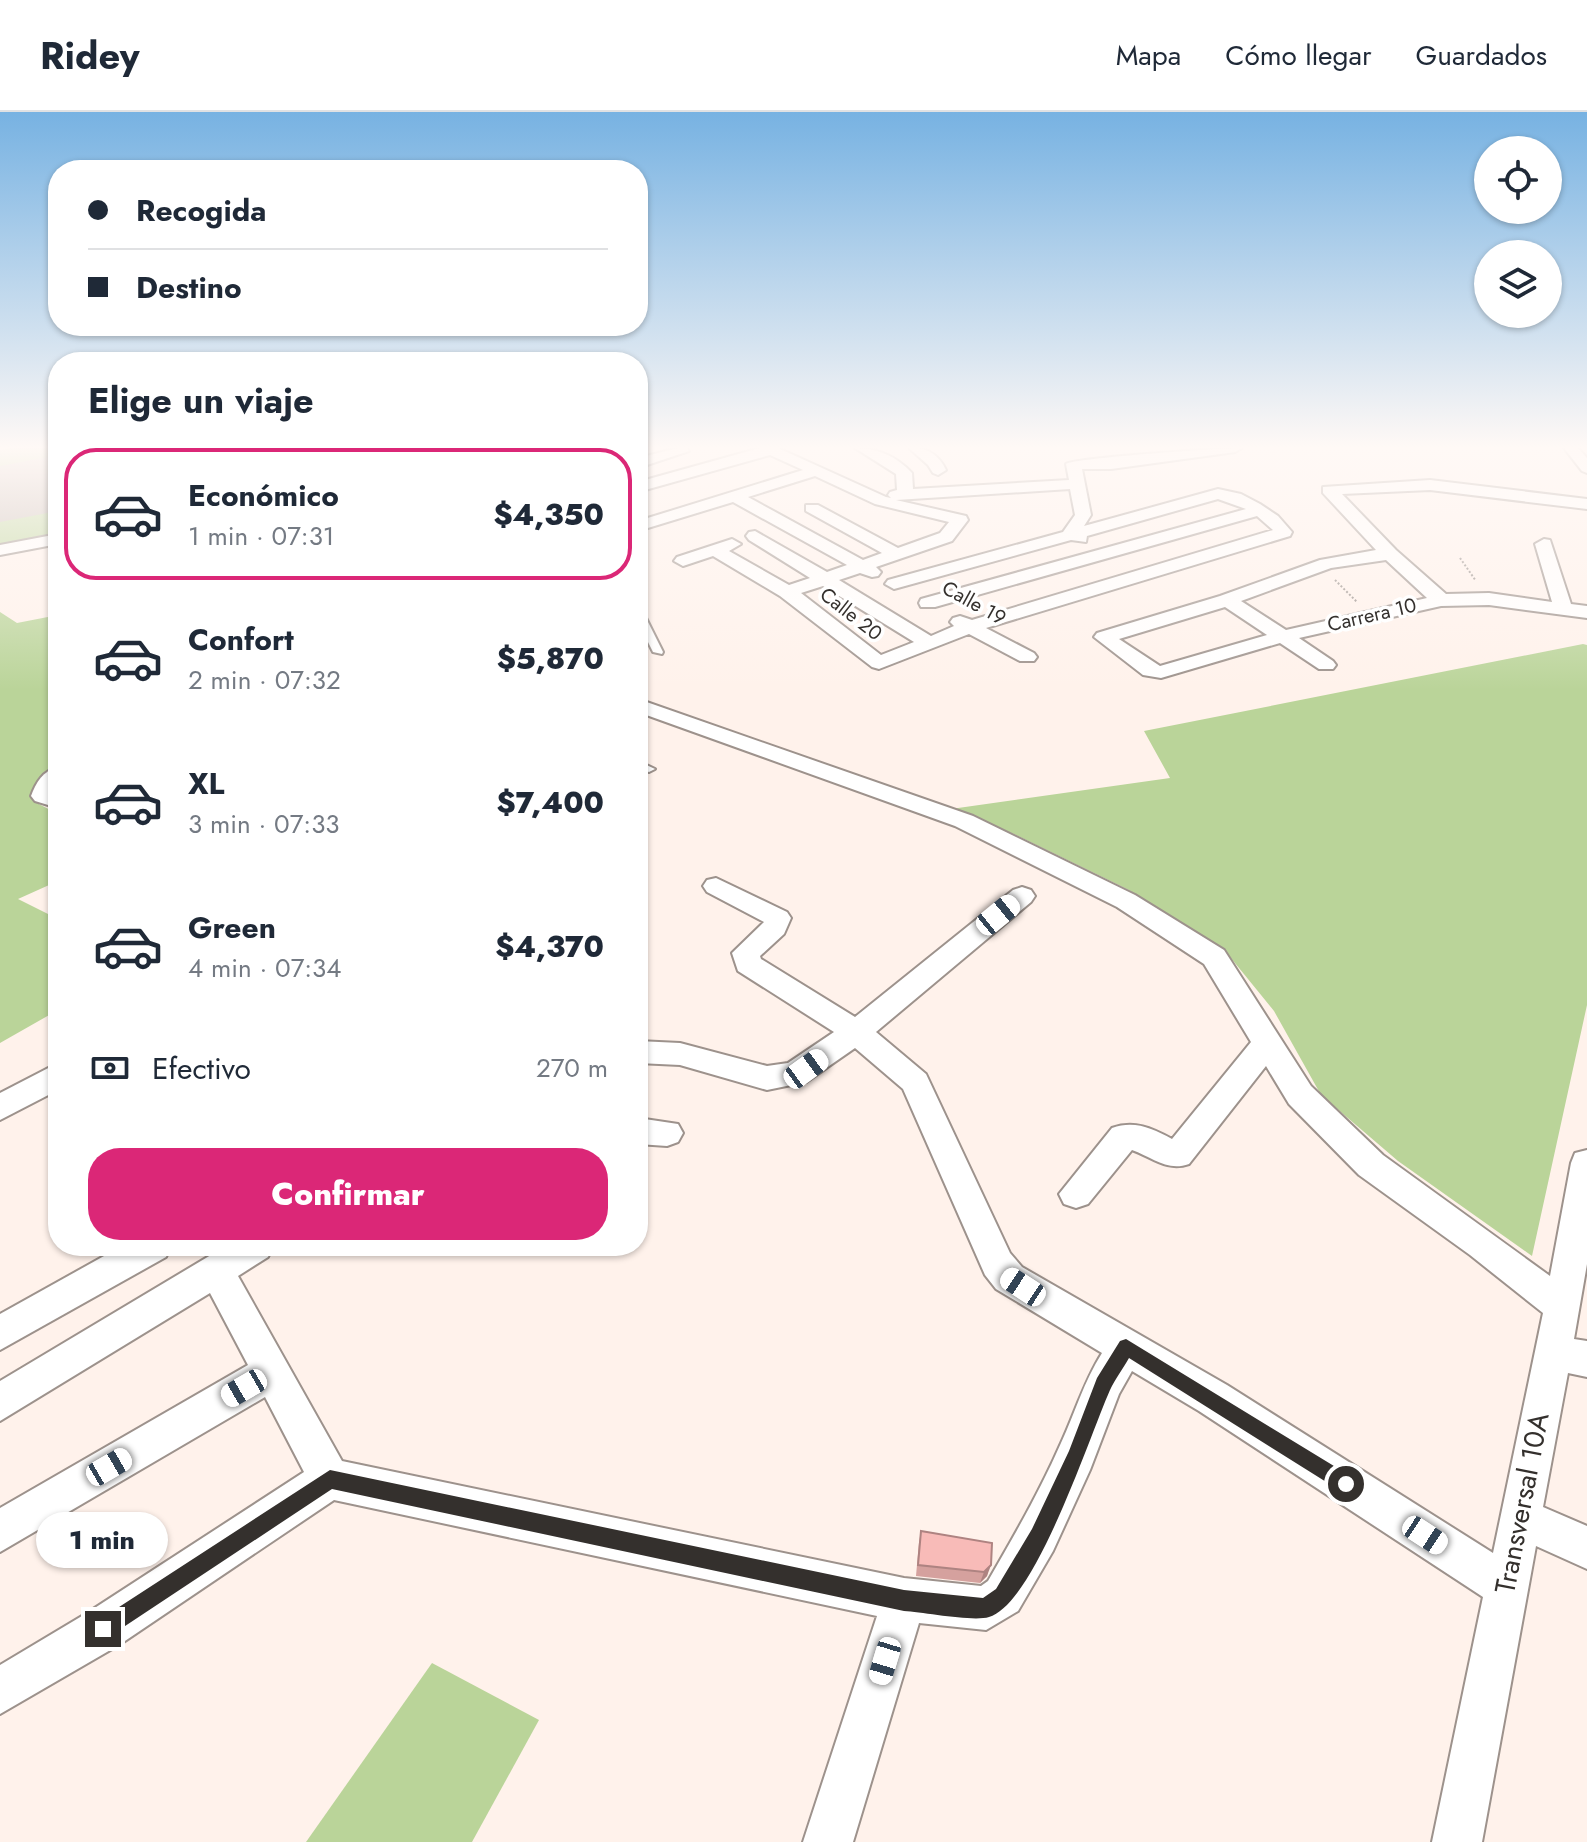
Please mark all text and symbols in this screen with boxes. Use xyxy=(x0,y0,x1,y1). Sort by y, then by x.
text: Ridey xyxy=(40,28,140,83)
text: Mapa xyxy=(1116,35,1181,76)
text: Cómo llegar xyxy=(1225,35,1372,76)
text: Guardados xyxy=(1416,35,1547,76)
map controls xyxy=(1474,136,1562,328)
button: locate xyxy=(1474,136,1562,224)
text: Recogida xyxy=(136,189,266,232)
button: layers xyxy=(1474,240,1562,328)
text: Destino xyxy=(136,266,242,309)
text: Elige un viaje xyxy=(88,374,314,426)
text: Económico xyxy=(188,474,339,517)
icon: car xyxy=(92,478,164,550)
text: $4,350 xyxy=(493,493,604,536)
text: 1 min · 07:31 xyxy=(188,517,335,555)
street label: Calle 19 xyxy=(937,574,1011,632)
street label: Calle 20 xyxy=(814,580,888,648)
street label: Carrera 10 xyxy=(1325,591,1419,639)
text: Confort xyxy=(188,618,294,661)
icon: car xyxy=(92,622,164,694)
text: $5,870 xyxy=(497,637,604,680)
text: 2 min · 07:32 xyxy=(188,661,341,699)
text: XL xyxy=(188,762,224,805)
icon: car xyxy=(92,766,164,838)
text: $7,400 xyxy=(497,781,604,824)
text: 3 min · 07:33 xyxy=(188,805,340,843)
car xyxy=(972,891,1024,939)
text: Green xyxy=(188,906,276,949)
icon: car xyxy=(92,910,164,982)
text: $4,370 xyxy=(495,925,604,968)
text: 4 min · 07:34 xyxy=(188,949,341,987)
car xyxy=(780,1045,832,1093)
icon: cash xyxy=(88,1046,132,1090)
text: Efectivo xyxy=(152,1047,251,1090)
text: 270 m xyxy=(536,1049,608,1087)
button: Confirmar xyxy=(88,1148,608,1240)
car xyxy=(996,1264,1050,1310)
car xyxy=(217,1366,271,1410)
street label: Transversal 10A xyxy=(1484,1409,1560,1597)
car xyxy=(82,1445,136,1489)
route start xyxy=(1328,1466,1364,1502)
car xyxy=(1398,1512,1452,1558)
callout: 1 min xyxy=(37,1513,169,1569)
text: 1 min xyxy=(69,1521,135,1559)
route end xyxy=(85,1611,121,1647)
car xyxy=(867,1635,903,1687)

